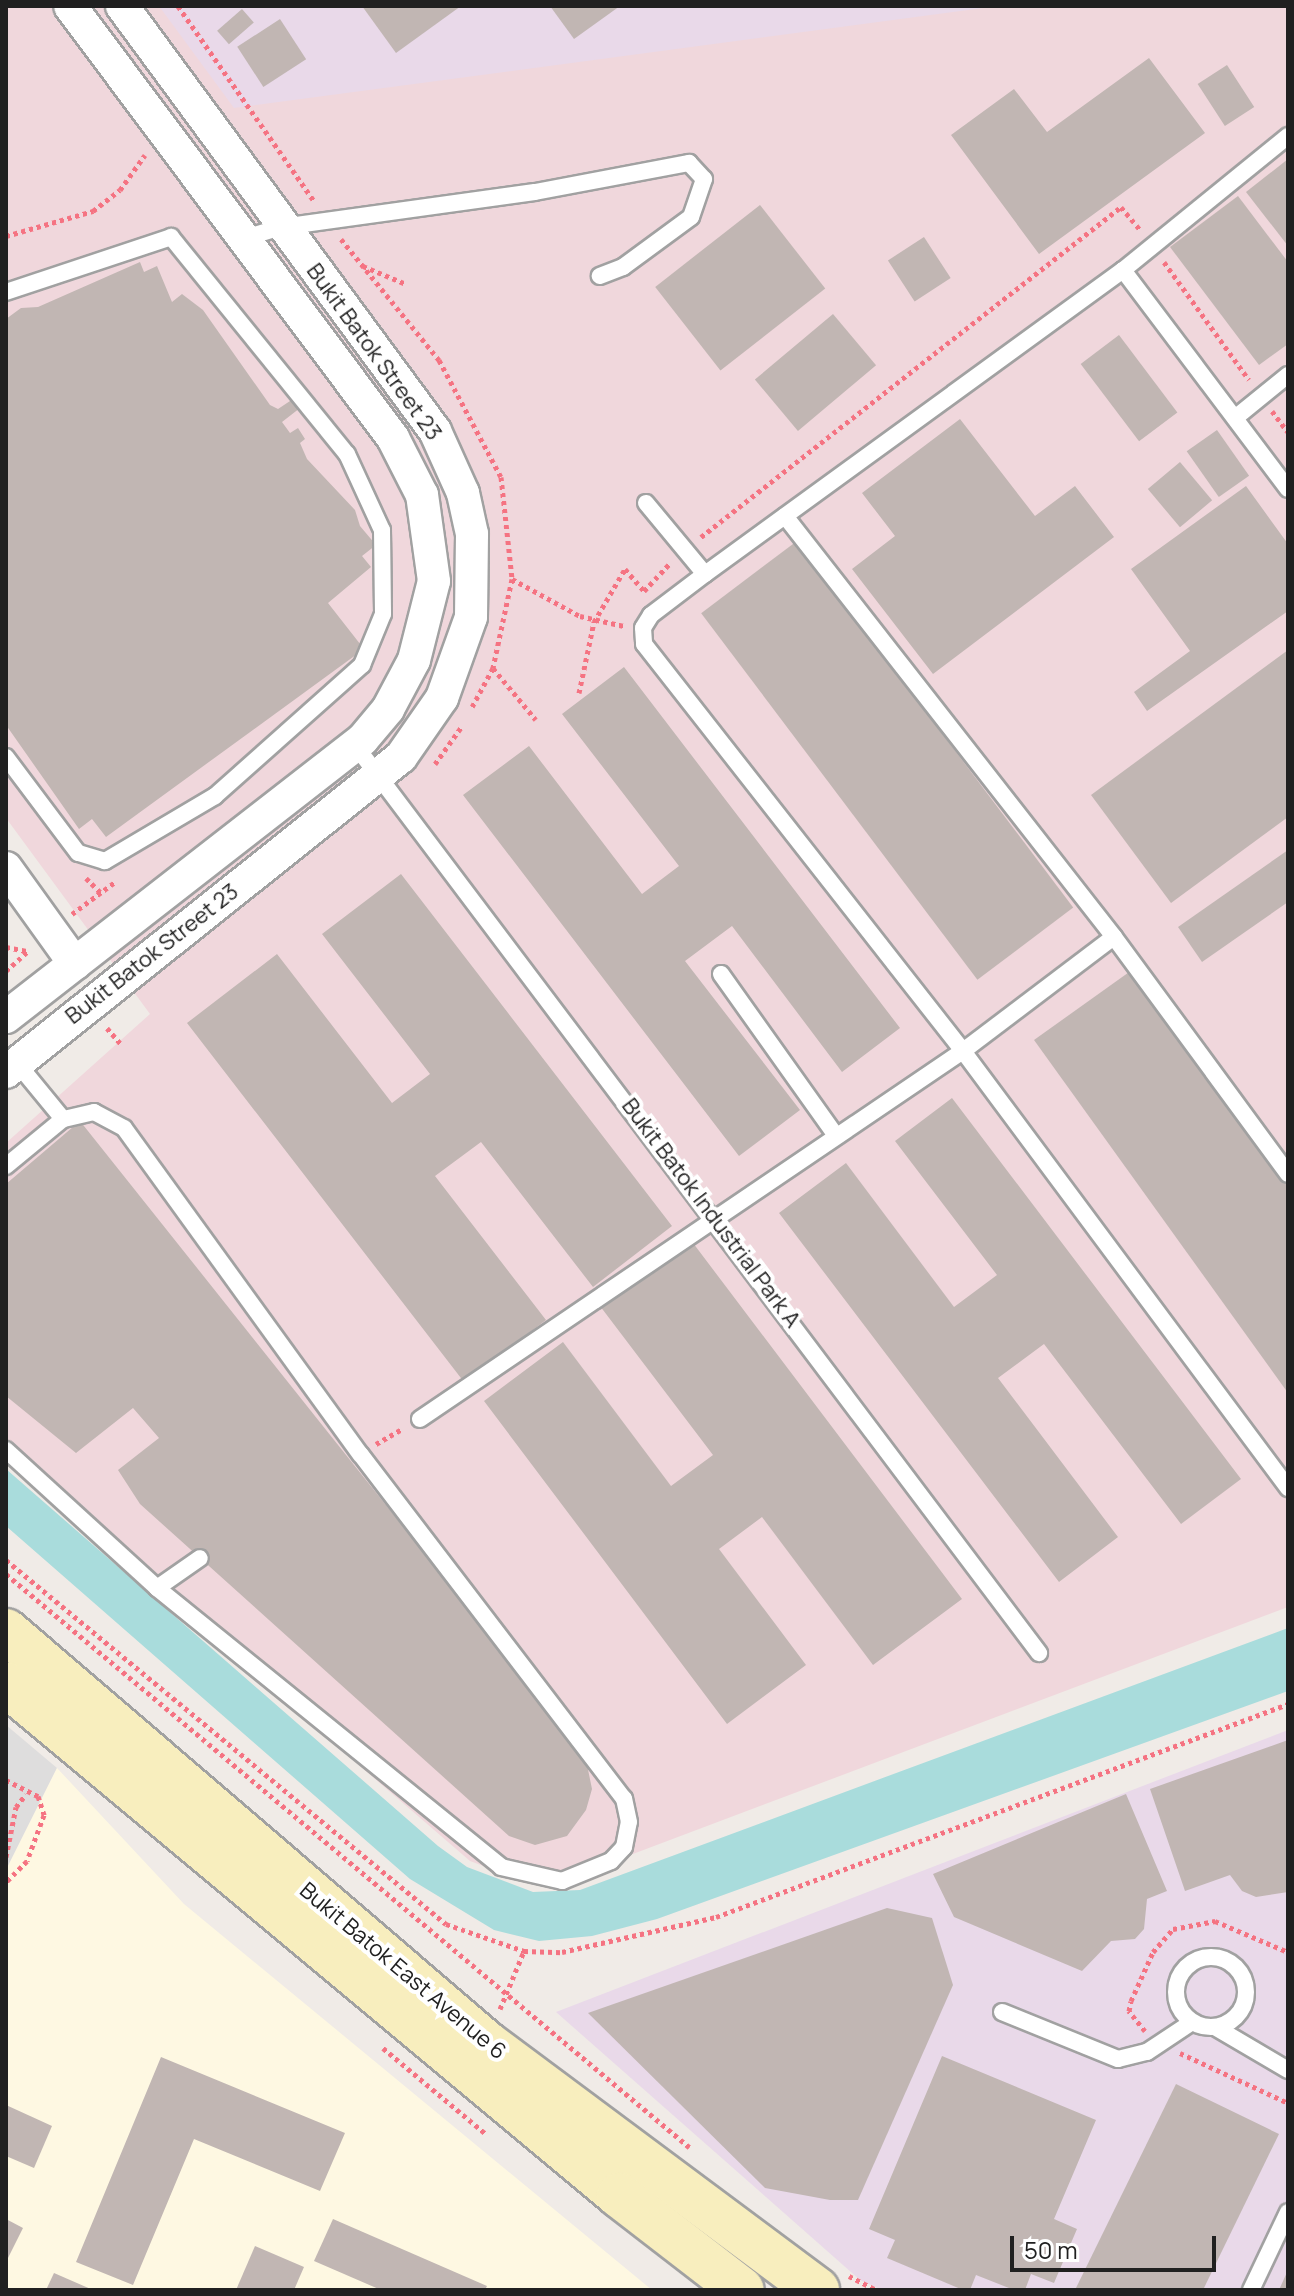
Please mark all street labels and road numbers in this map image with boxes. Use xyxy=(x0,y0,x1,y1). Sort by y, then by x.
street label: Bukit Batok Street 23 xyxy=(301,259,447,445)
street label: Bukit Batok Street 23 xyxy=(60,878,244,1030)
street label: Bukit Batok Industrial Park A xyxy=(616,1093,806,1333)
street label: Bukit Batok East Avenue 6 xyxy=(295,1877,511,2065)

